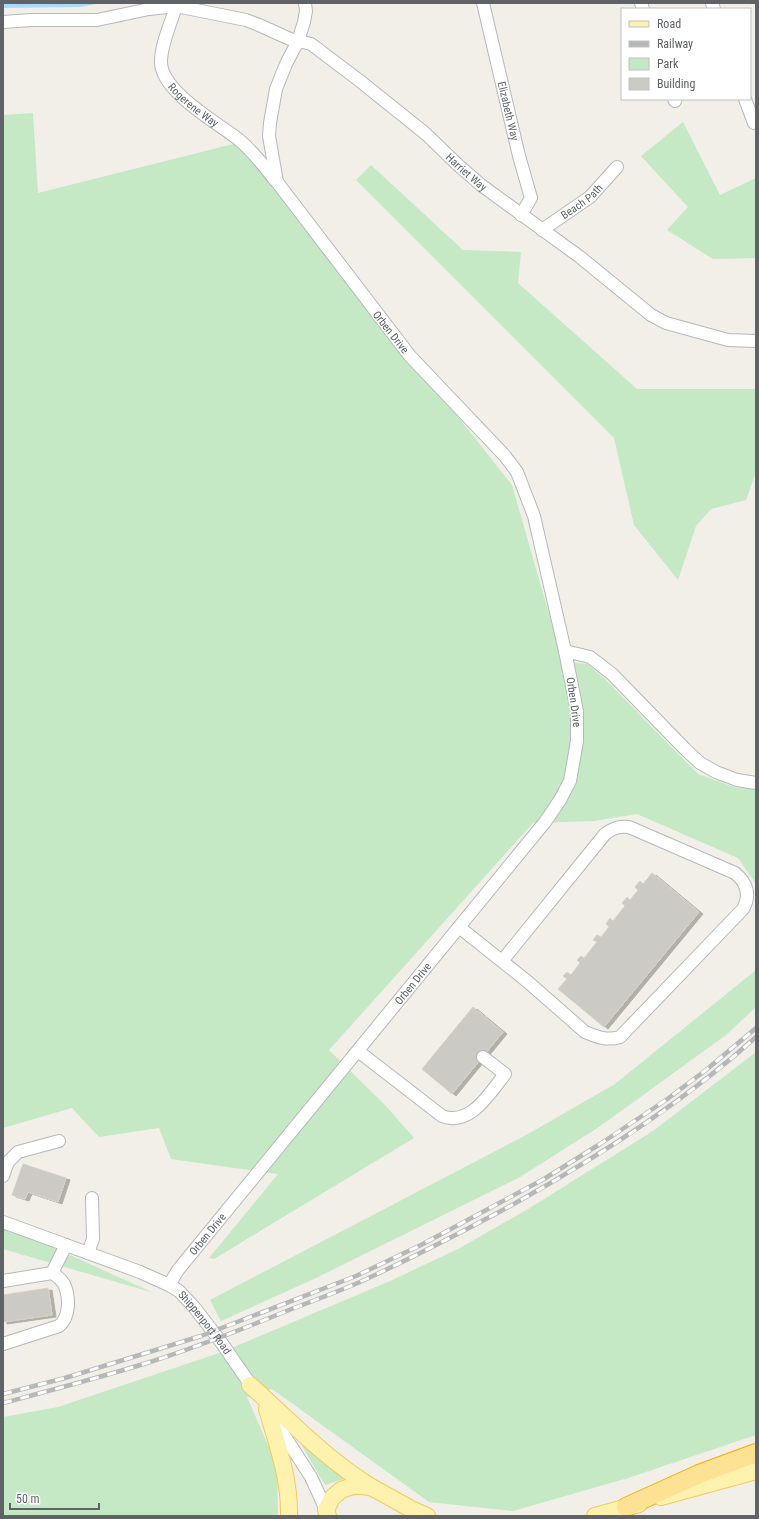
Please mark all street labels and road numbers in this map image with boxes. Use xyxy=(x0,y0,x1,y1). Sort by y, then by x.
street label: Elizabeth Way xyxy=(495,80,521,142)
street label: Rogerene Way xyxy=(165,81,221,130)
street label: Harriet Way xyxy=(443,151,490,194)
street label: Beach Path xyxy=(559,182,606,222)
street label: Orben Drive xyxy=(370,308,411,356)
street label: Orben Drive xyxy=(564,676,583,728)
street label: Orben Drive xyxy=(392,960,434,1007)
street label: Orben Drive xyxy=(187,1211,229,1258)
street label: Shippenport Road xyxy=(175,1288,234,1357)

